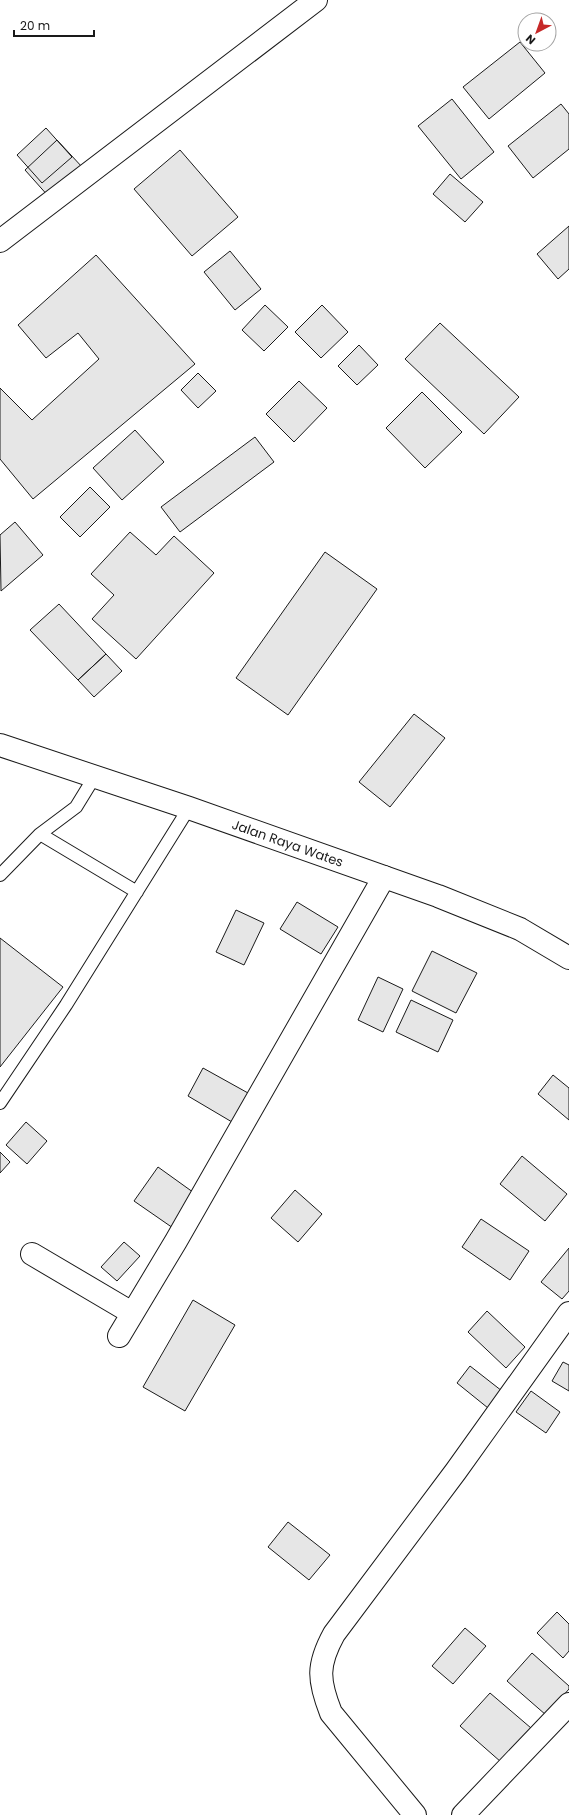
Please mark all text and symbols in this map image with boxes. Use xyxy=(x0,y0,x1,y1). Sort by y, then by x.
scale bar xyxy=(14,12,94,38)
north arrow xyxy=(517,12,557,52)
text: 20 m xyxy=(20,17,50,34)
text: N xyxy=(522,31,539,48)
street label: Jalan Raya Wates xyxy=(230,814,346,871)

